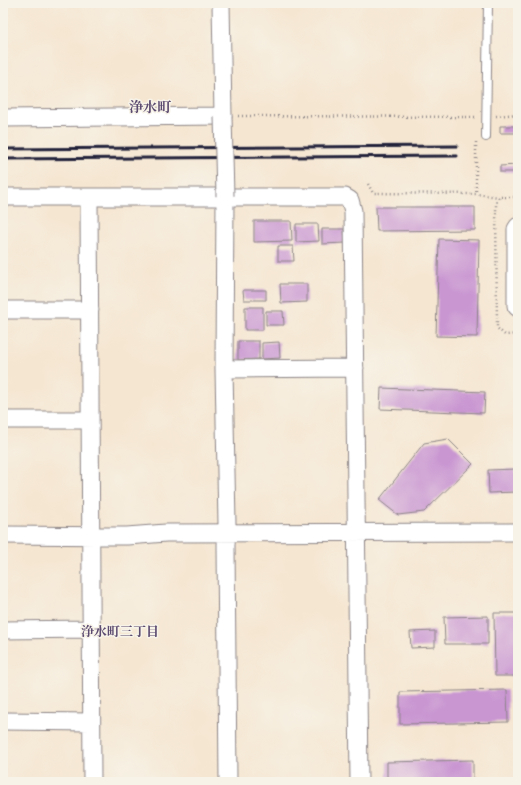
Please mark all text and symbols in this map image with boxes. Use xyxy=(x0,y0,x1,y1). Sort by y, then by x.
district label: 浄水町 xyxy=(129,99,172,116)
district label: 浄水町三丁目 xyxy=(81,624,159,639)

